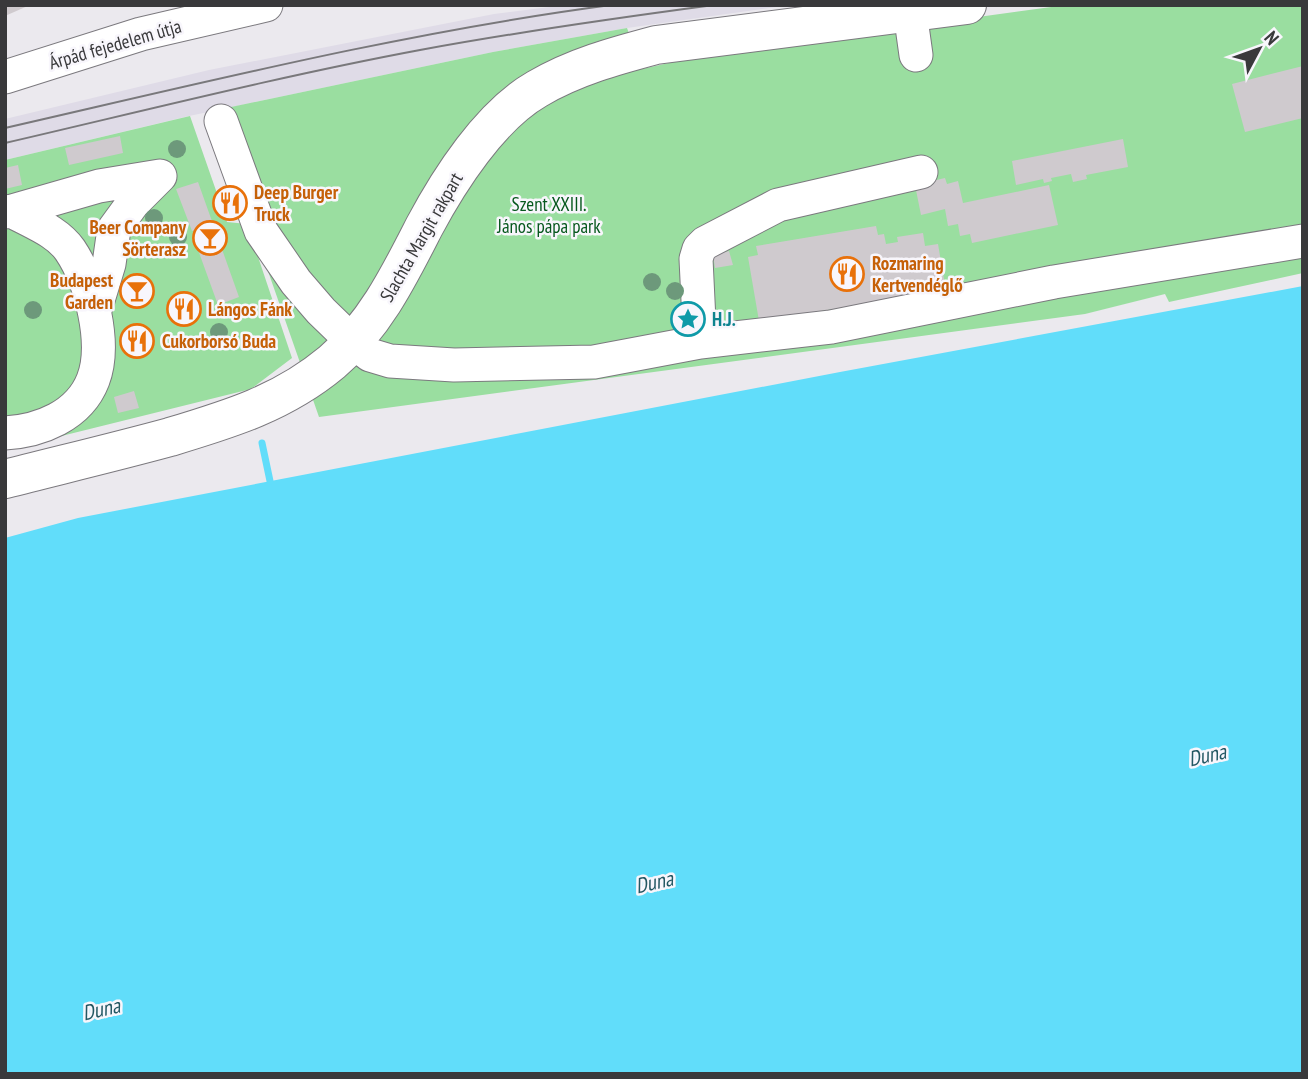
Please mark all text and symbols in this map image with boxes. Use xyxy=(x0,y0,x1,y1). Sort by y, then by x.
street label: Árpád fejedelem útja xyxy=(46,14,184,74)
north arrow xyxy=(1224,14,1294,84)
text: N xyxy=(1259,26,1284,50)
street label: Slachta Margit rakpart xyxy=(374,167,468,306)
place label: Deep Burger Truck xyxy=(254,180,339,226)
restaurant icon: Deep Burger Truck xyxy=(211,184,249,222)
park label: Szent XXIII. János pápa park xyxy=(496,192,601,238)
place label: Beer Company Sörterasz xyxy=(90,215,186,261)
bar icon: Beer Company Sörterasz xyxy=(191,219,229,257)
place label: Rozmaring Kertvendéglő xyxy=(872,251,963,297)
restaurant icon: Rozmaring Kertvendéglő xyxy=(828,255,866,293)
place label: Budapest Garden xyxy=(50,268,113,314)
bar icon: Budapest Garden xyxy=(118,272,156,310)
restaurant icon: Lángos Fánk xyxy=(165,290,203,328)
place label: Lángos Fánk xyxy=(208,297,292,321)
place icon: H.J. xyxy=(669,300,707,338)
place label: H.J. xyxy=(712,307,736,331)
restaurant icon: Cukorborsó Buda xyxy=(118,322,156,360)
place label: Cukorborsó Buda xyxy=(162,329,276,353)
water label: Duna xyxy=(1186,737,1230,772)
water label: Duna xyxy=(633,864,677,899)
water label: Duna xyxy=(80,991,124,1026)

